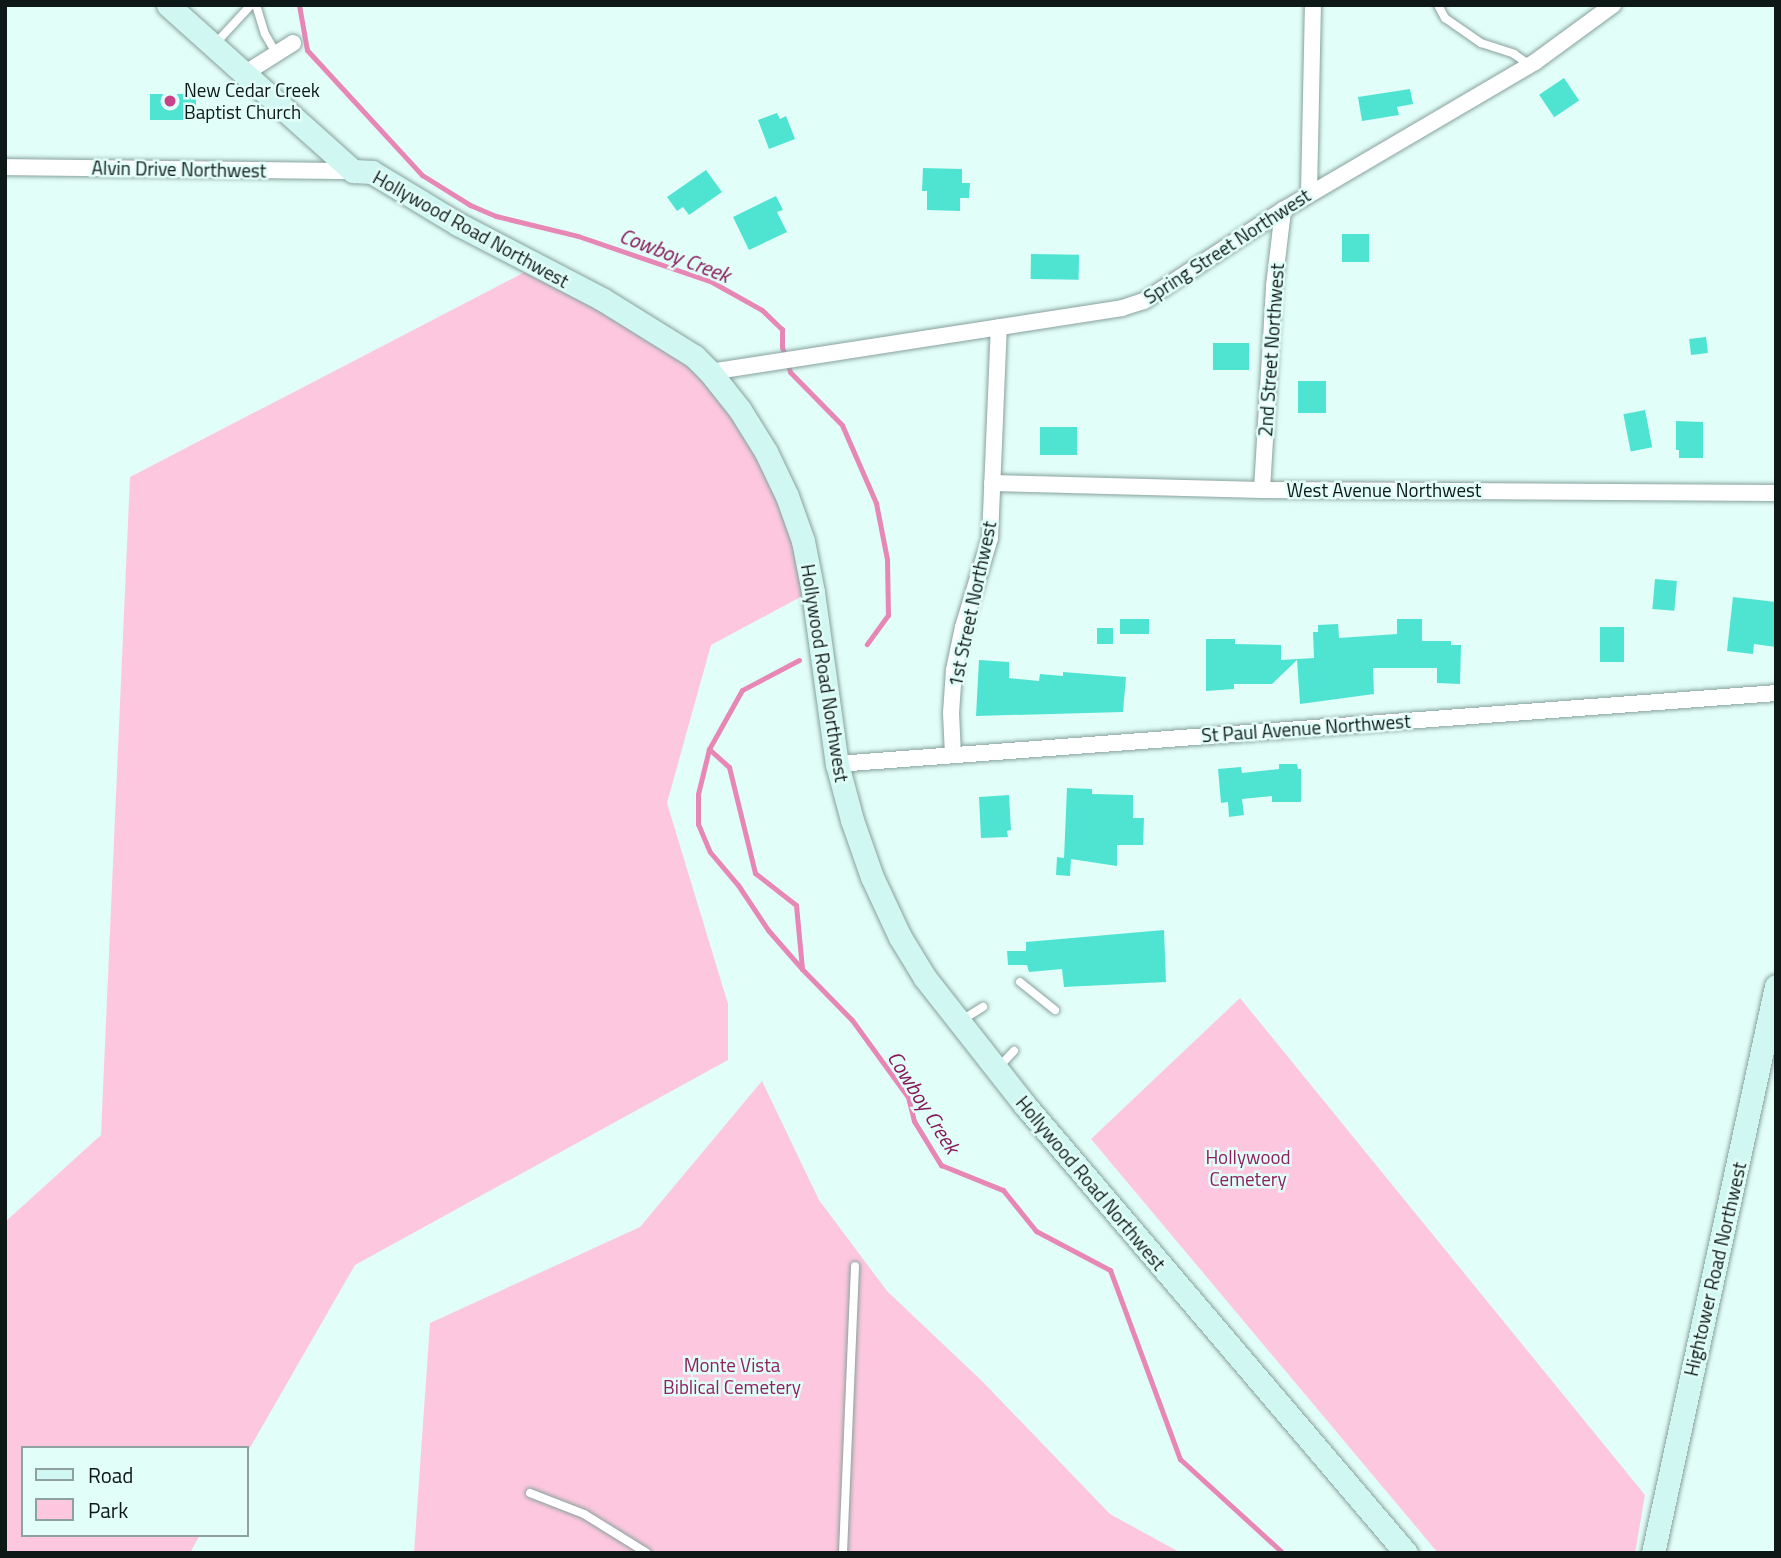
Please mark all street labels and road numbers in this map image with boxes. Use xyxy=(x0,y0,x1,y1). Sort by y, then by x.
street label: Alvin Drive Northwest xyxy=(91,156,267,182)
street label: Hollywood Road Northwest xyxy=(369,166,573,292)
street label: Spring Street Northwest xyxy=(1139,184,1315,308)
street label: 2nd Street Northwest xyxy=(1254,262,1288,438)
street label: West Avenue Northwest xyxy=(1287,479,1481,501)
street label: 1st Street Northwest xyxy=(943,519,1001,689)
street label: Hollywood Road Northwest xyxy=(797,562,853,784)
street label: St Paul Avenue Northwest xyxy=(1201,709,1411,747)
street label: Hollywood Road Northwest xyxy=(1011,1091,1171,1275)
street label: Hightower Road Northwest xyxy=(1679,1160,1751,1378)

